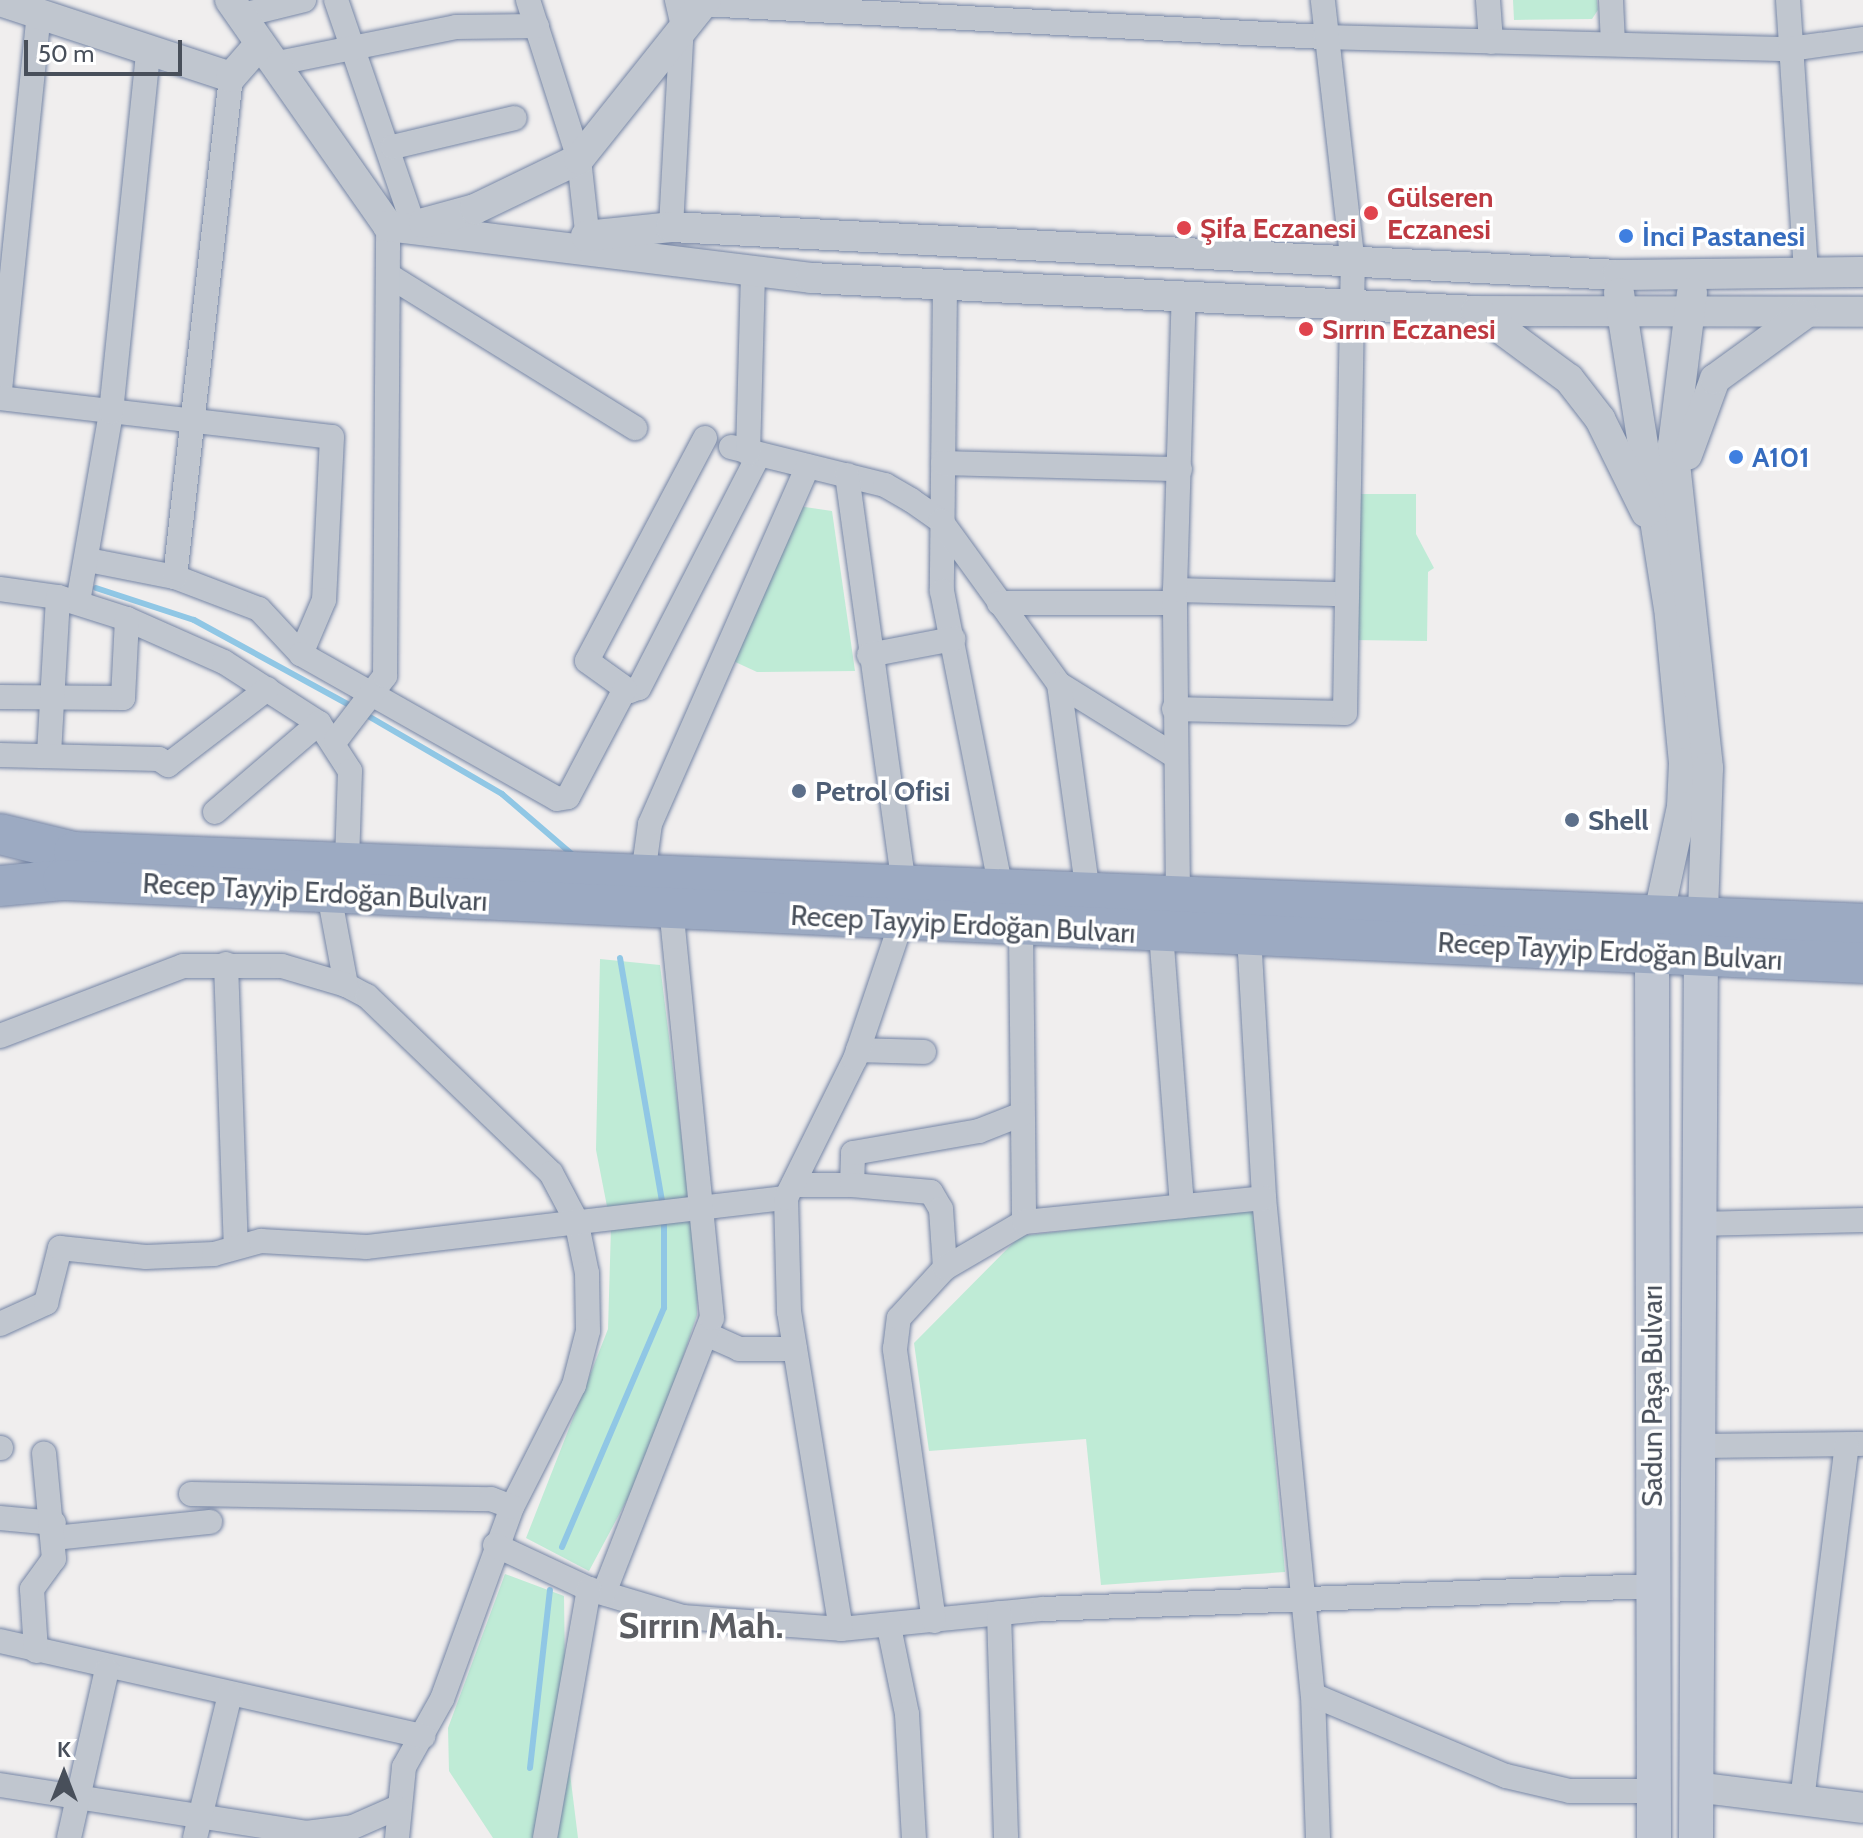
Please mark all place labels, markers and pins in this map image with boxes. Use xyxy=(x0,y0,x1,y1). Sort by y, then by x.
place label: Gülseren Eczanesi xyxy=(1387,180,1493,246)
marker: Gülseren Eczanesi xyxy=(1362,204,1380,222)
place label: Şifa Eczanesi xyxy=(1200,211,1357,245)
marker: Şifa Eczanesi xyxy=(1175,219,1193,237)
place label: İnci Pastanesi xyxy=(1642,219,1805,253)
marker: İnci Pastanesi xyxy=(1617,227,1635,245)
place label: Sırrın Eczanesi xyxy=(1322,312,1496,346)
marker: Sırrın Eczanesi xyxy=(1297,320,1315,338)
place label: A101 xyxy=(1752,440,1810,474)
marker: A101 xyxy=(1727,448,1745,466)
place label: Petrol Ofisi xyxy=(815,774,950,808)
marker: Petrol Ofisi xyxy=(790,782,808,800)
place label: Shell xyxy=(1588,803,1649,837)
marker: Shell xyxy=(1563,811,1581,829)

